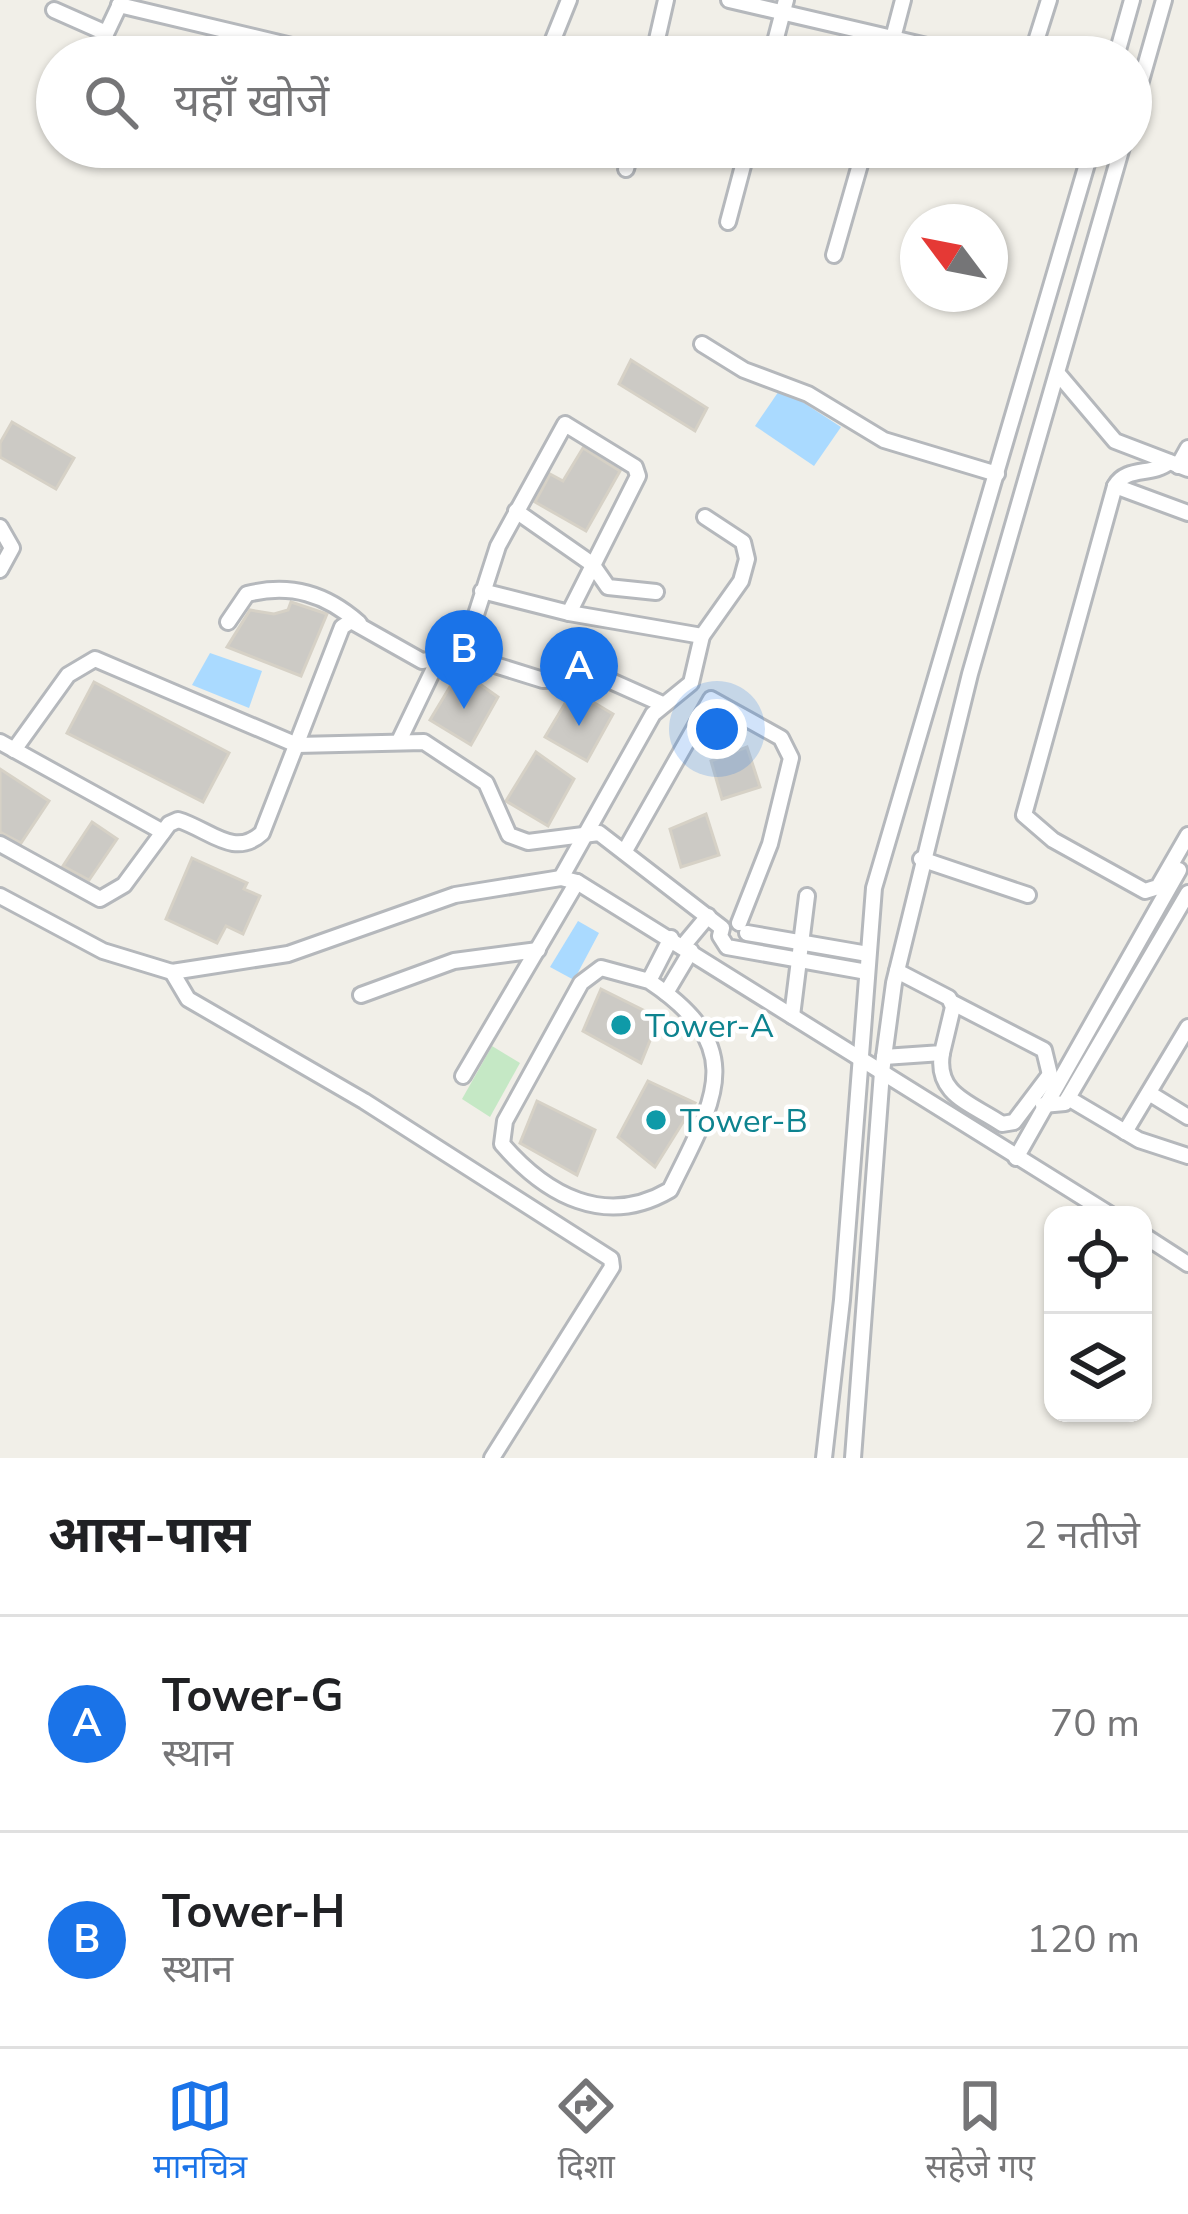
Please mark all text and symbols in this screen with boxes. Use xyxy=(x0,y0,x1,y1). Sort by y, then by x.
search box xyxy=(36,36,1152,168)
icon: search xyxy=(78,69,144,135)
text: यहाँ खोजें xyxy=(174,71,329,132)
north arrow xyxy=(900,204,1008,312)
pin: B xyxy=(425,610,503,709)
pin: A xyxy=(540,627,618,726)
your location xyxy=(687,699,747,759)
place label: Tower-A xyxy=(645,1004,774,1049)
marker: Tower-A xyxy=(608,1012,634,1038)
place label: Tower-B xyxy=(680,1099,808,1144)
marker: Tower-B xyxy=(643,1107,669,1133)
map controls xyxy=(1044,1206,1152,1422)
button: locate xyxy=(1044,1206,1152,1314)
button: layers xyxy=(1044,1314,1152,1422)
text: आस-पास xyxy=(48,1500,250,1570)
text: 2 नतीजे xyxy=(1024,1509,1140,1562)
text: Tower-G xyxy=(162,1666,344,1727)
text: A xyxy=(72,1697,102,1750)
text: 70 m xyxy=(1050,1697,1140,1750)
text: स्थान xyxy=(162,1727,233,1780)
text: Tower-H xyxy=(162,1882,345,1943)
text: B xyxy=(74,1913,100,1966)
text: 120 m xyxy=(1026,1913,1140,1966)
text: स्थान xyxy=(162,1943,233,1996)
tab: मानचित्र xyxy=(153,2073,247,2191)
tab: दिशा xyxy=(553,2073,619,2191)
tab: सहेजे गए xyxy=(925,2073,1035,2191)

